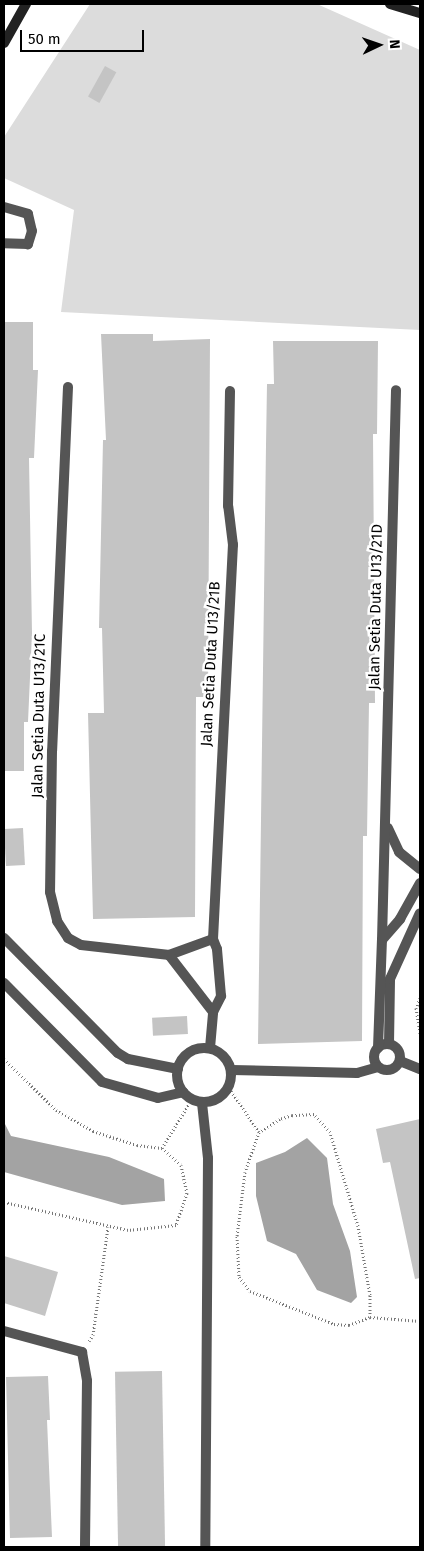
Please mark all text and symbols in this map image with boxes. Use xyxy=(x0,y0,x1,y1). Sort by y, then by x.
scale bar xyxy=(22,20,146,52)
north arrow xyxy=(354,20,404,70)
text: 50 m xyxy=(28,30,61,48)
text: N xyxy=(386,39,403,49)
street label: Jalan Setia Duta U13/21D xyxy=(366,524,386,690)
street label: Jalan Setia Duta U13/21B xyxy=(198,581,224,747)
street label: Jalan Setia Duta U13/21C xyxy=(29,634,49,798)

